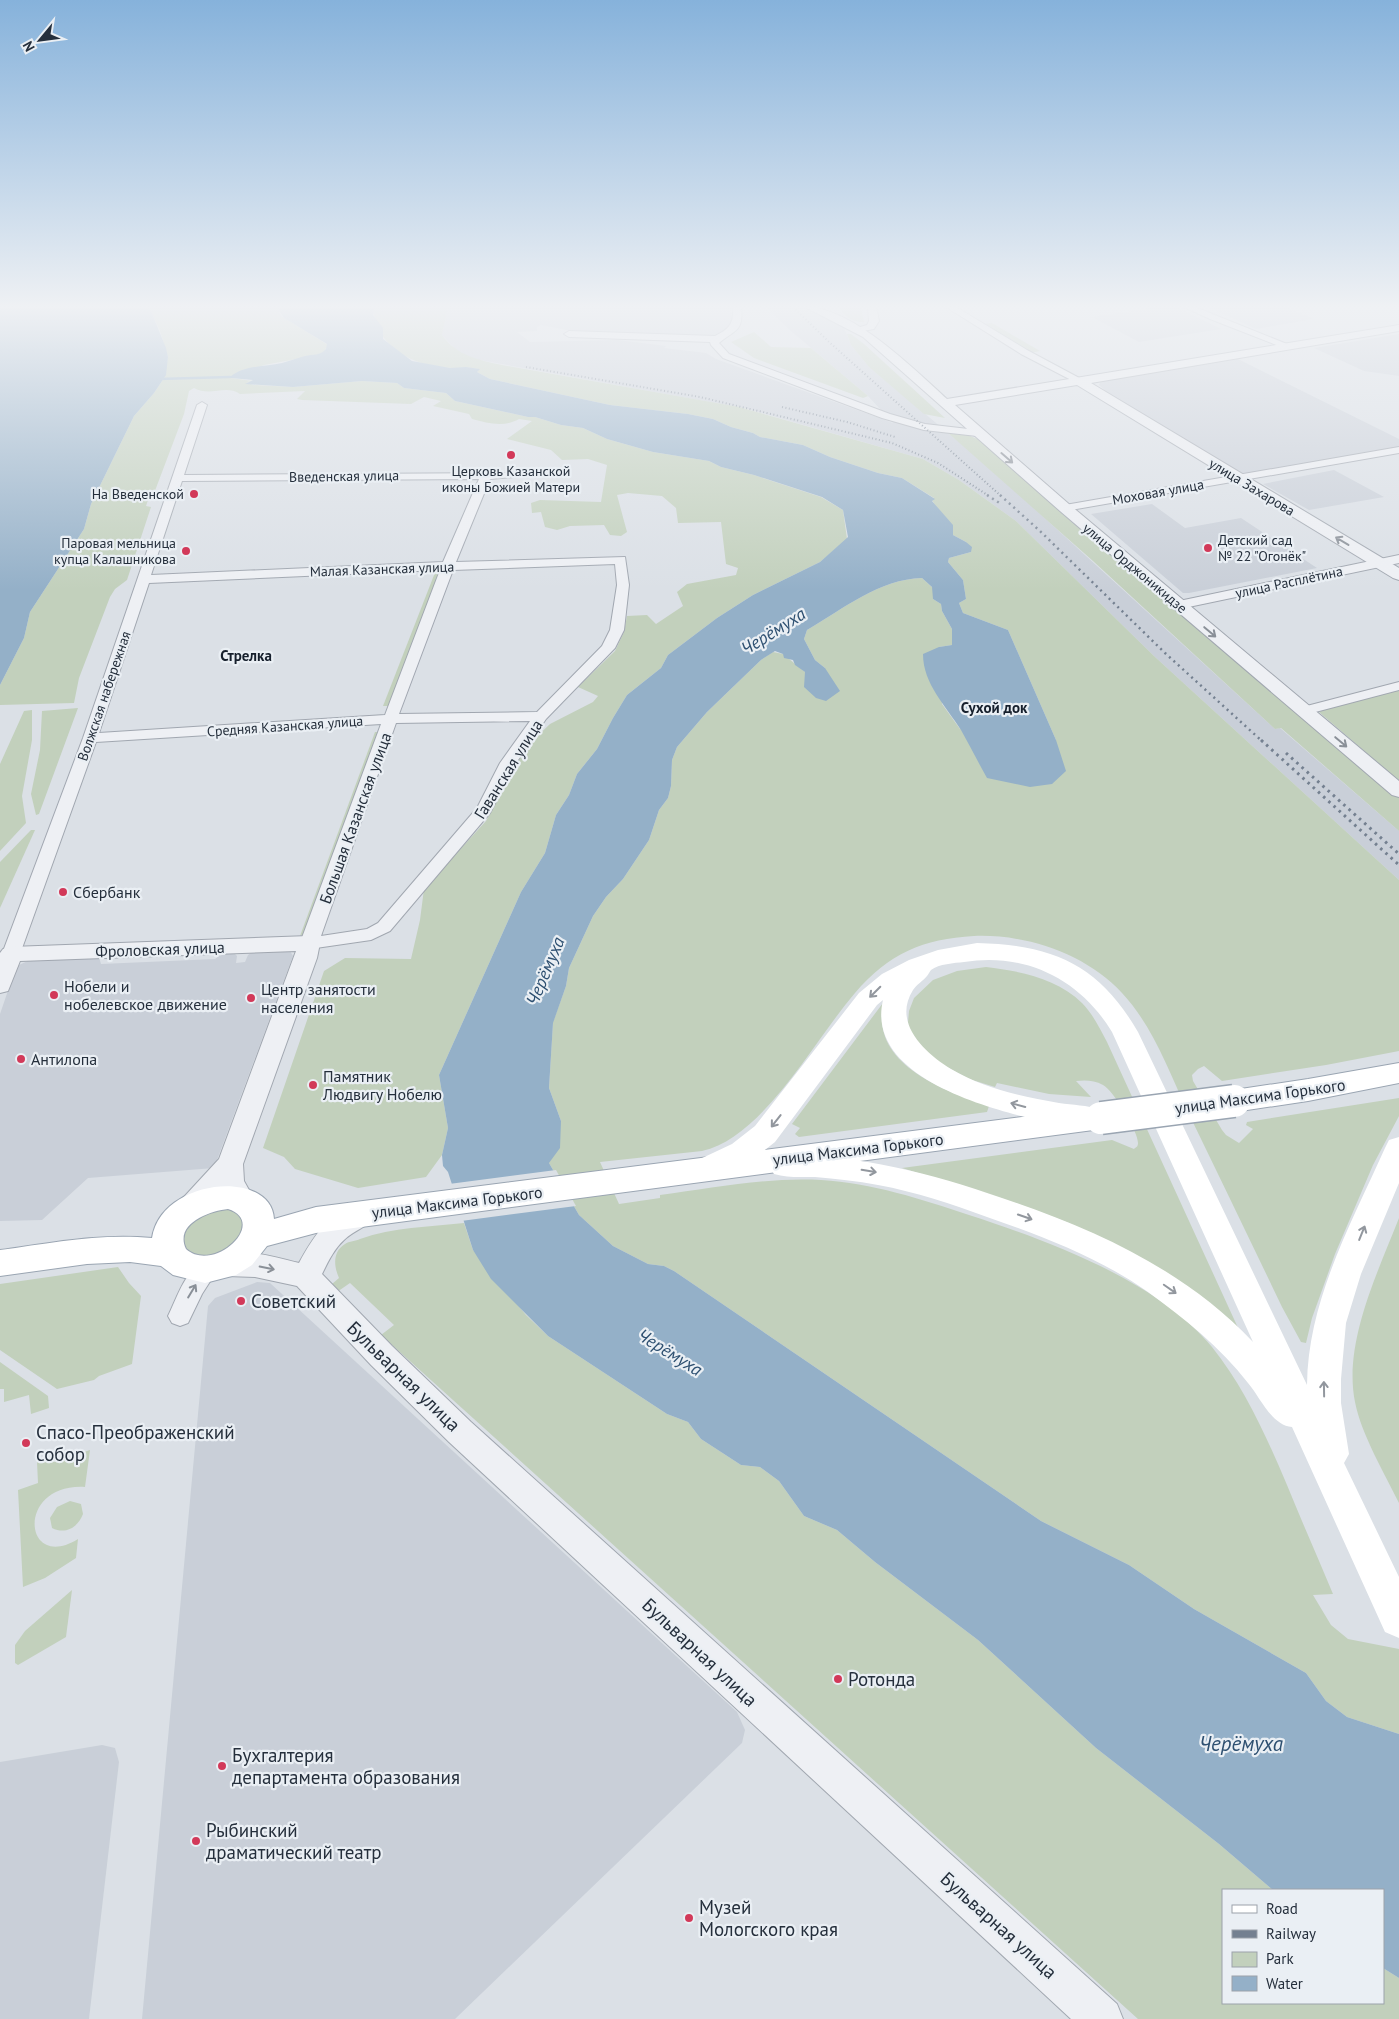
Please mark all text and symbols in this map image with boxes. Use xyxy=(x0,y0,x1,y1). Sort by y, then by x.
north arrow xyxy=(15,15,65,65)
text: N xyxy=(19,38,39,55)
marker: Церковь Казанской иконы Божией Матери xyxy=(505,449,517,461)
one-way arrow xyxy=(1000,452,1013,464)
street label: улица Захарова xyxy=(1206,454,1298,520)
place label: Церковь Казанской иконы Божией Матери xyxy=(442,462,580,496)
street label: Введенская улица xyxy=(289,466,399,486)
street label: Моховая улица xyxy=(1111,475,1205,509)
place label: На Введенской xyxy=(92,485,184,503)
marker: На Введенской xyxy=(188,488,200,500)
street label: улица Орджоникидзе xyxy=(1079,519,1191,617)
place label: Детский сад № 22 "Огонёк" xyxy=(1218,531,1306,565)
place label: Паровая мельница купца Калашникова xyxy=(54,534,176,568)
one-way arrow xyxy=(1336,536,1350,546)
marker: Детский сад № 22 "Огонёк" xyxy=(1202,542,1214,554)
marker: Паровая мельница купца Калашникова xyxy=(180,545,192,557)
street label: Малая Казанская улица xyxy=(309,557,455,581)
street label: улица Расплётина xyxy=(1234,562,1344,602)
water label: Черёмуха xyxy=(736,602,810,660)
one-way arrow xyxy=(1204,626,1217,637)
street label: Волжская набережная xyxy=(73,629,135,763)
district label: Стрелка xyxy=(220,646,272,665)
district label: Сухой док xyxy=(961,698,1028,717)
street label: Средняя Казанская улица xyxy=(206,712,364,740)
street label: Гаванская улица xyxy=(470,716,546,822)
street label: Большая Казанская улица xyxy=(315,730,395,906)
one-way arrow xyxy=(1334,736,1347,747)
place label: Сбербанк xyxy=(73,882,141,902)
marker: Сбербанк xyxy=(57,886,69,898)
water label: Черёмуха xyxy=(520,933,570,1009)
street label: Фроловская улица xyxy=(95,937,225,961)
place label: Нобели и нобелевское движение xyxy=(64,976,227,1014)
place label: Центр занятости населения xyxy=(261,979,376,1017)
one-way arrow xyxy=(868,986,881,998)
marker: Нобели и нобелевское движение xyxy=(48,989,60,1001)
marker: Центр занятости населения xyxy=(245,992,257,1004)
place label: Антилопа xyxy=(31,1049,97,1069)
marker: Антилопа xyxy=(15,1053,27,1065)
place label: Памятник Людвигу Нобелю xyxy=(322,1066,442,1104)
street label: улица Максима Горького xyxy=(1174,1074,1346,1118)
marker: Памятник Людвигу Нобелю xyxy=(307,1079,319,1091)
one-way arrow xyxy=(1011,1100,1027,1109)
one-way arrow xyxy=(771,1114,782,1127)
street label: улица Максима Горького xyxy=(772,1129,944,1169)
one-way arrow xyxy=(861,1166,877,1176)
street label: улица Максима Горького xyxy=(371,1182,543,1222)
one-way arrow xyxy=(1017,1213,1032,1222)
one-way arrow xyxy=(1358,1226,1368,1241)
one-way arrow xyxy=(258,1263,274,1273)
one-way arrow xyxy=(1163,1284,1177,1294)
one-way arrow xyxy=(187,1285,197,1299)
place label: Советский xyxy=(251,1289,336,1313)
marker: Советский xyxy=(235,1295,247,1307)
street label: Бульварная улица xyxy=(342,1316,466,1436)
water label: Черёмуха xyxy=(633,1323,707,1381)
one-way arrow xyxy=(1319,1382,1329,1398)
place label: Спасо-Преображенский собор xyxy=(36,1420,235,1466)
marker: Спасо-Преображенский собор xyxy=(20,1437,32,1449)
street label: Бульварная улица xyxy=(637,1593,763,1711)
place label: Ротонда xyxy=(848,1667,915,1691)
marker: Ротонда xyxy=(832,1673,844,1685)
water label: Черёмуха xyxy=(1199,1730,1284,1757)
place label: Бухгалтерия департамента образования xyxy=(232,1743,460,1789)
marker: Бухгалтерия департамента образования xyxy=(216,1760,228,1772)
place label: Рыбинский драматический театр xyxy=(206,1818,382,1864)
marker: Рыбинский драматический театр xyxy=(190,1835,202,1847)
street label: Бульварная улица xyxy=(936,1866,1062,1984)
legend xyxy=(1222,1889,1384,2004)
place label: Музей Мологского края xyxy=(699,1895,838,1941)
text: Road xyxy=(1266,1899,1298,1918)
marker: Музей Мологского края xyxy=(683,1912,695,1924)
text: Railway xyxy=(1266,1924,1316,1943)
text: Park xyxy=(1266,1949,1294,1968)
text: Water xyxy=(1266,1974,1303,1993)

